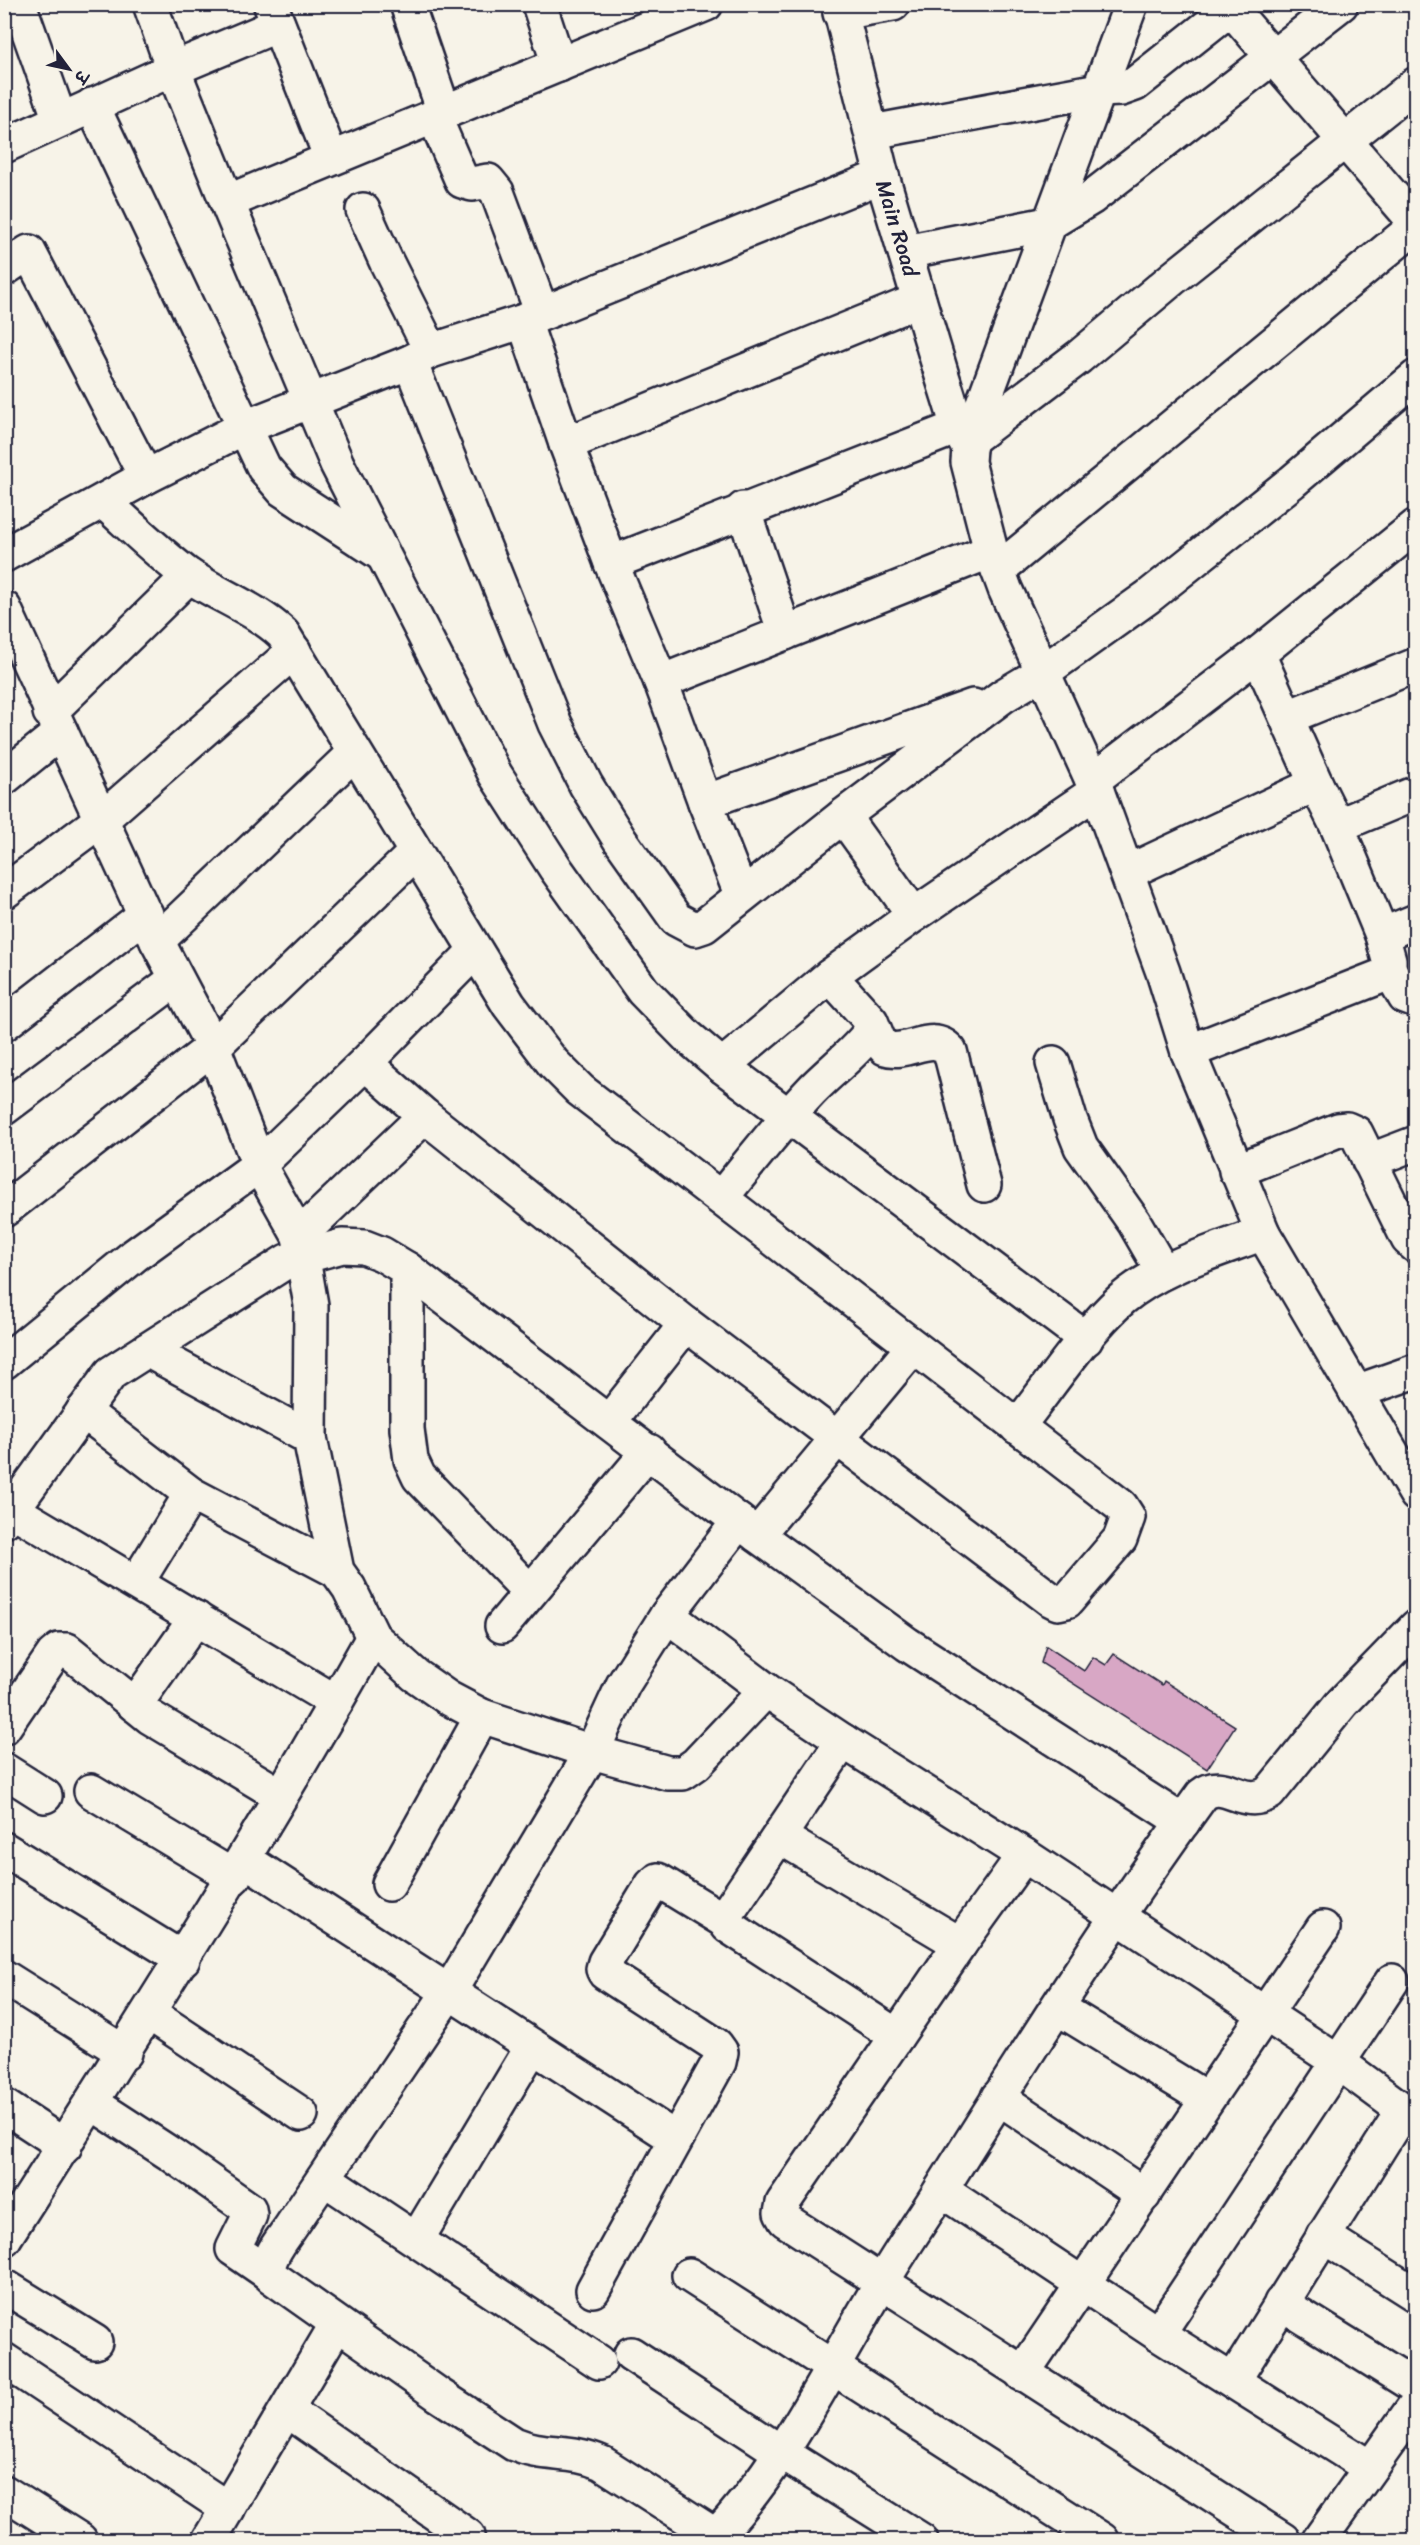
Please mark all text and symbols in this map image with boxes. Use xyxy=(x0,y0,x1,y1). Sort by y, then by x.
north arrow xyxy=(39,39,99,99)
text: उ xyxy=(65,63,97,90)
street label: Main Road xyxy=(864,175,931,283)

